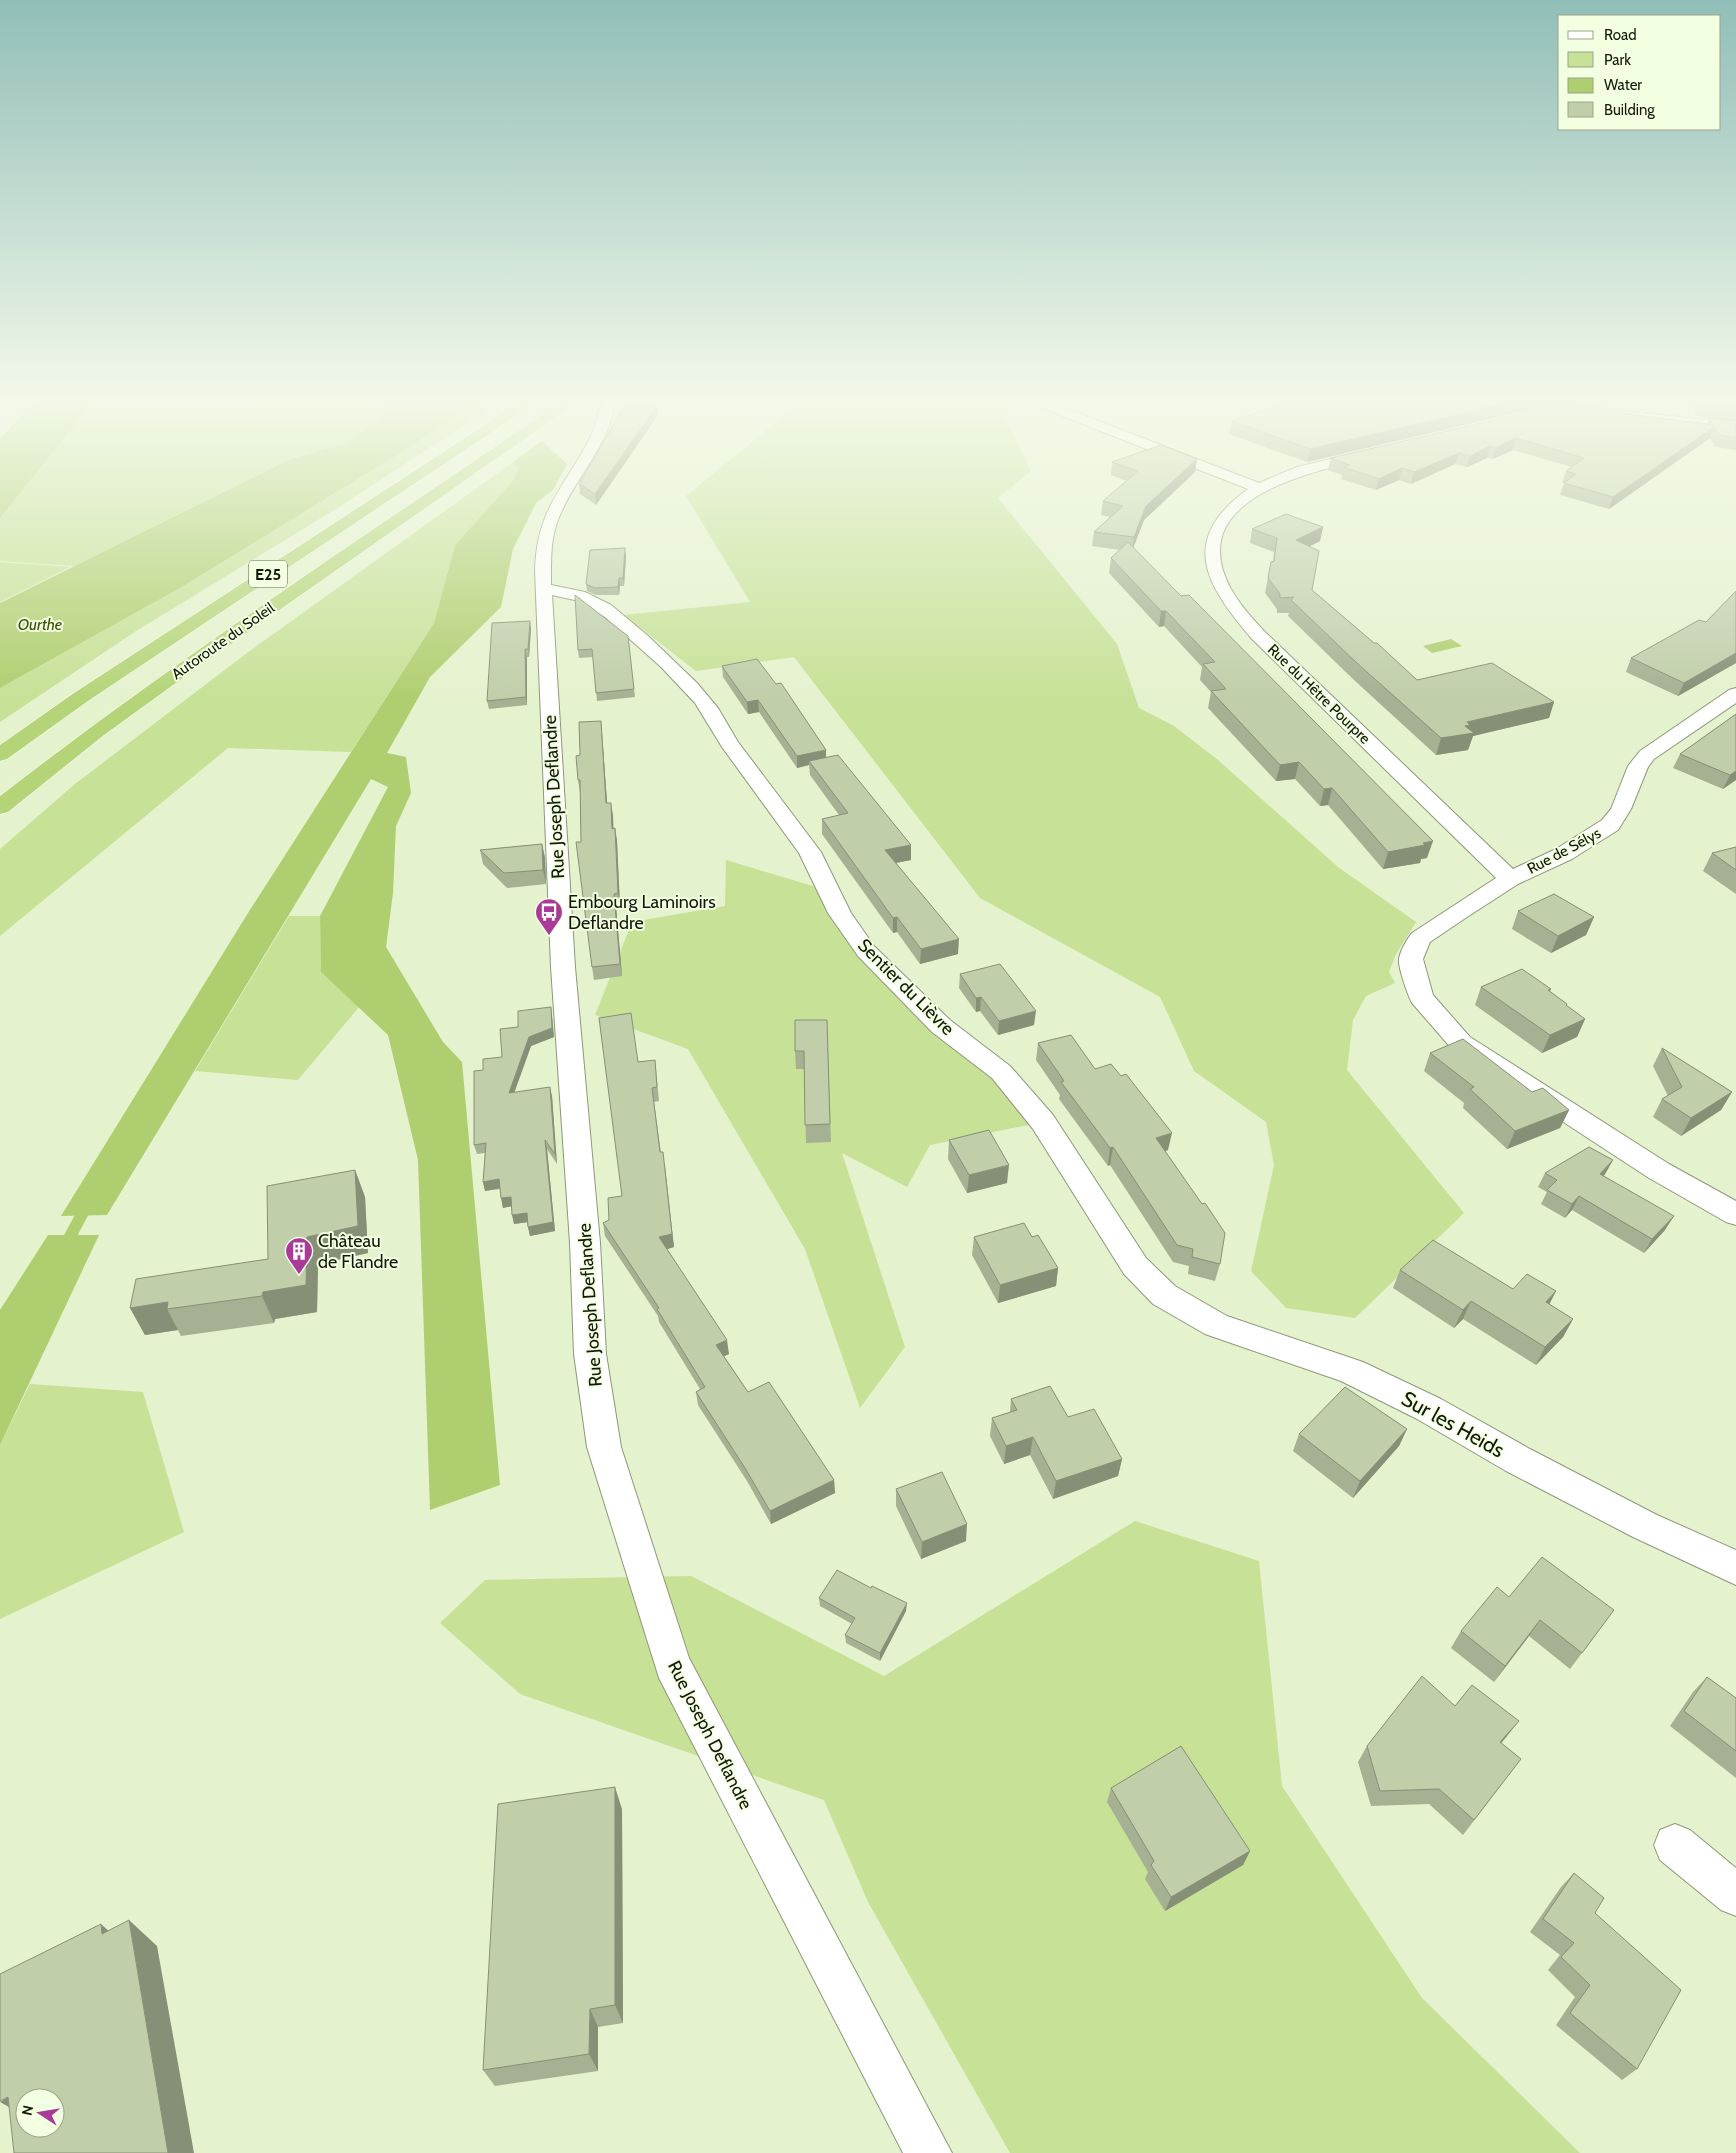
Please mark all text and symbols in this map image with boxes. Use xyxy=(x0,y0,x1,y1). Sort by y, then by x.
legend xyxy=(1558,15,1721,130)
text: Road xyxy=(1604,26,1637,44)
text: Park xyxy=(1604,51,1631,69)
text: Water xyxy=(1604,76,1642,94)
text: Building xyxy=(1604,101,1655,119)
road number: E25 xyxy=(249,560,287,588)
street label: Autoroute du Soleil xyxy=(168,599,278,683)
water label: Ourthe xyxy=(18,615,62,634)
street label: Rue du Hêtre Pourpre xyxy=(1264,640,1374,748)
street label: Rue Joseph Deflandre xyxy=(539,715,569,879)
street label: Rue de Sélys xyxy=(1524,824,1604,878)
place label: Embourg Laminoirs Deflandre xyxy=(568,891,716,934)
bus stop icon: Embourg Laminoirs Deflandre xyxy=(534,897,564,936)
street label: Sentier du Lièvre xyxy=(853,934,959,1040)
street label: Rue Joseph Deflandre xyxy=(573,1223,607,1387)
place label: Château de Flandre xyxy=(318,1230,398,1273)
building icon: Château de Flandre xyxy=(284,1236,314,1275)
street label: Sur les Heids xyxy=(1397,1386,1509,1463)
street label: Rue Joseph Deflandre xyxy=(663,1657,757,1813)
north arrow xyxy=(15,2088,65,2138)
text: N xyxy=(17,2104,37,2117)

